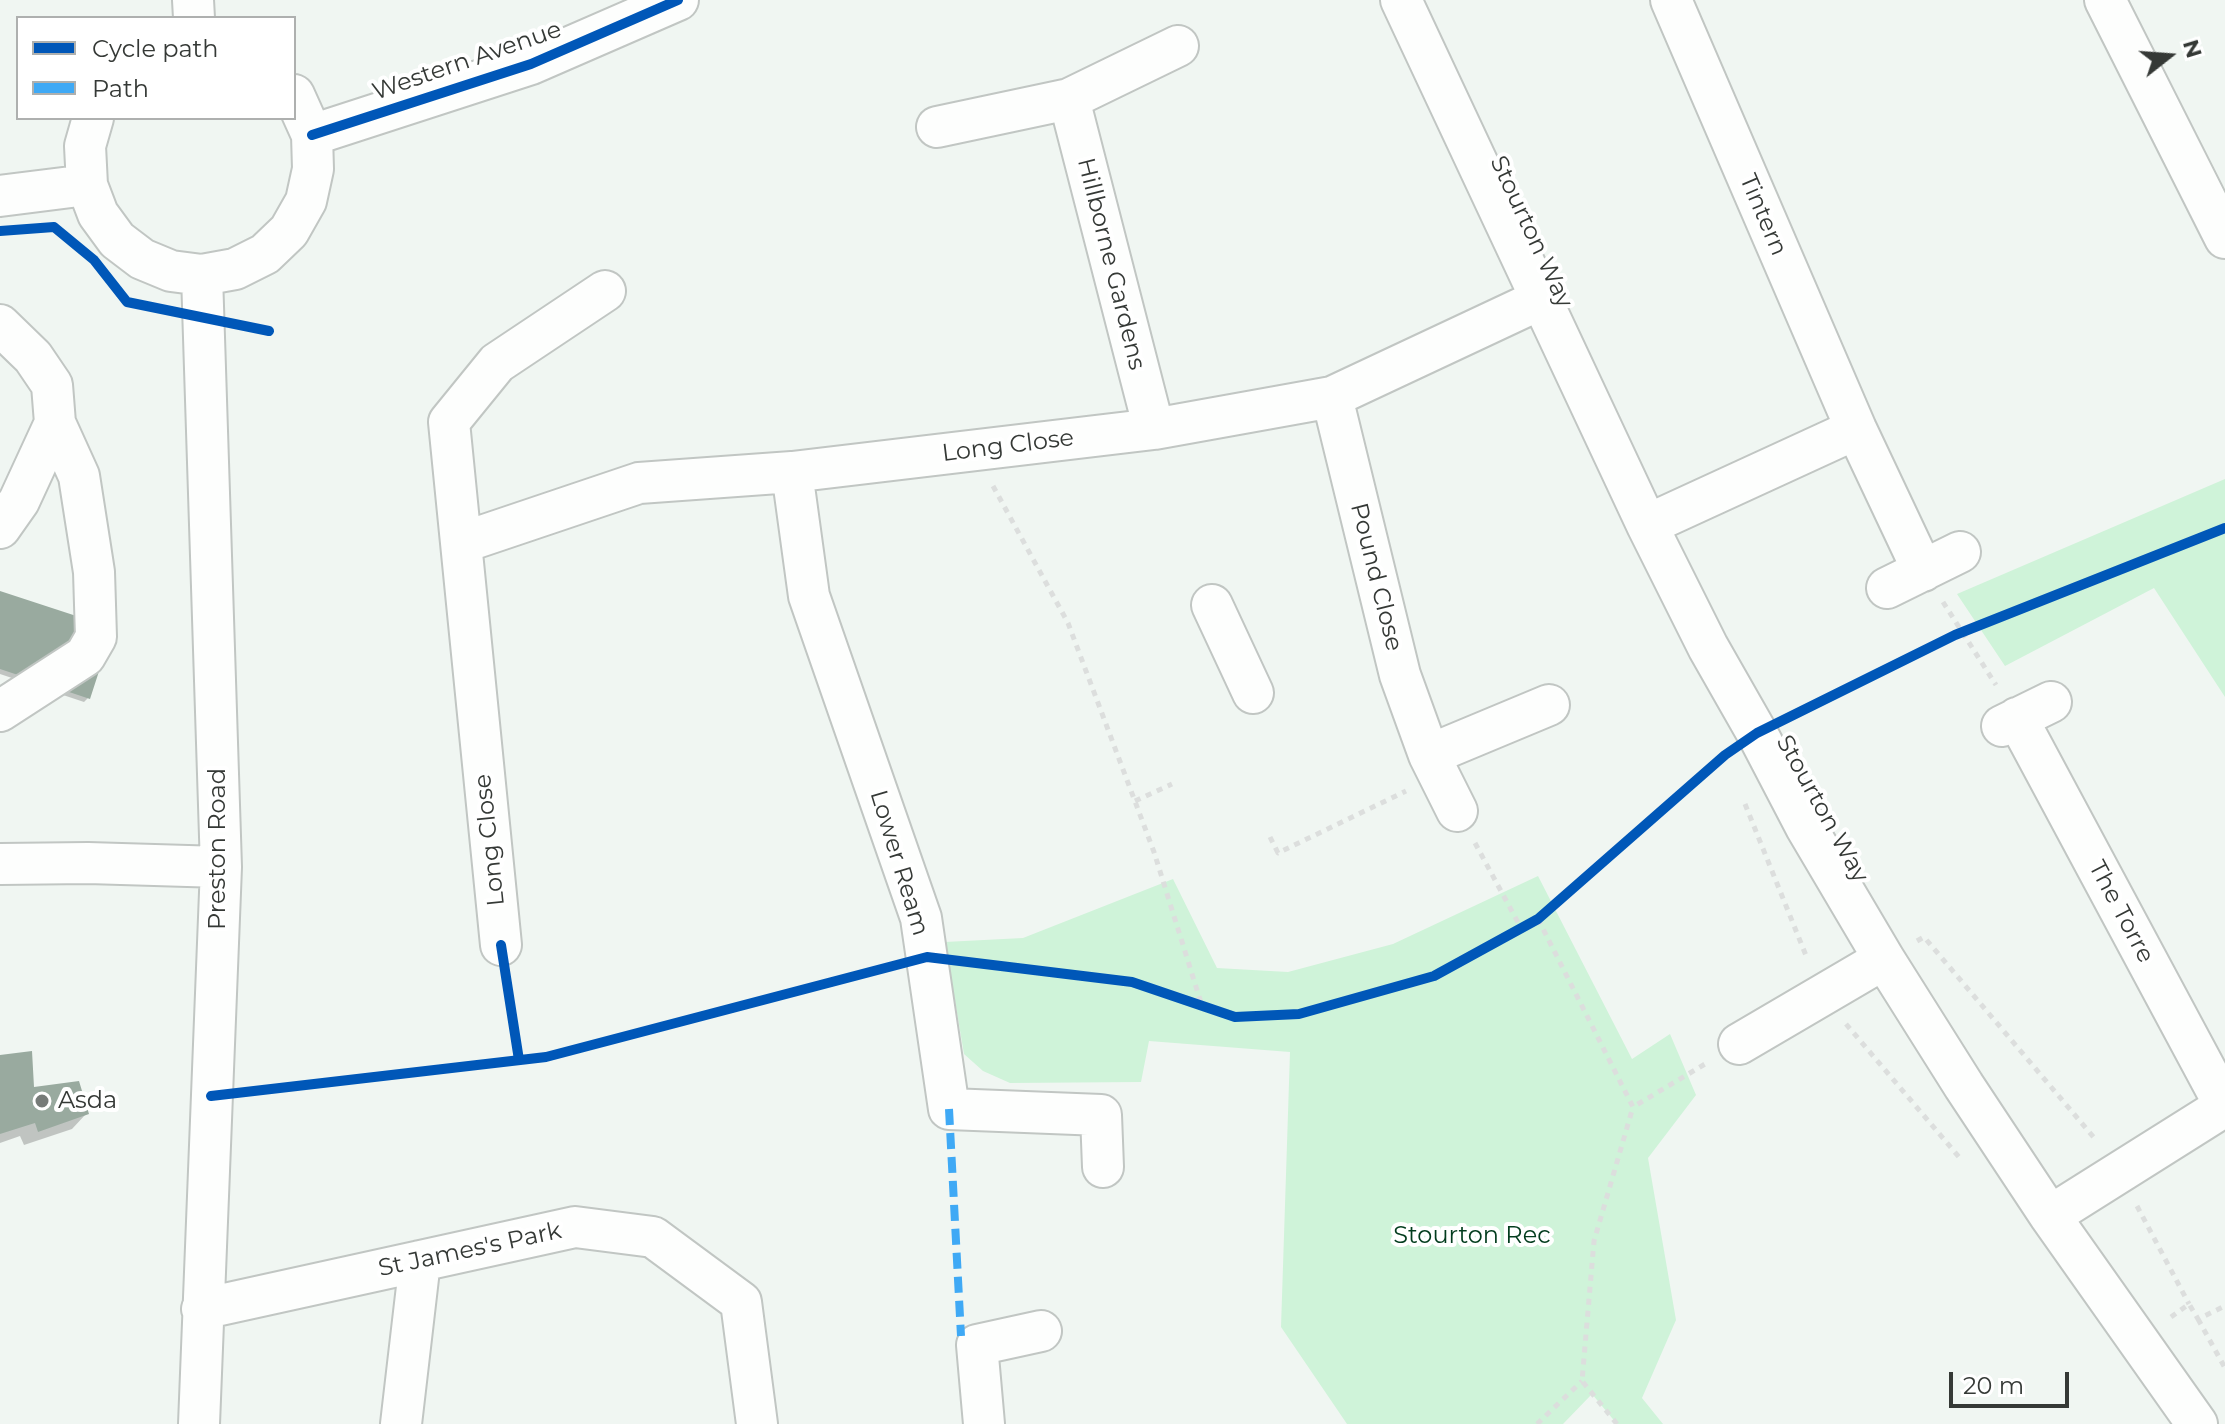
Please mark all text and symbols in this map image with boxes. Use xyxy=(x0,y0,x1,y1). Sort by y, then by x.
street label: Western Avenue xyxy=(369,15,565,107)
legend xyxy=(16,16,296,120)
north arrow xyxy=(2129,16,2209,96)
text: Cycle path xyxy=(92,34,219,63)
text: N xyxy=(2177,36,2208,61)
text: Path xyxy=(92,74,149,103)
street label: Stourton Way xyxy=(1483,152,1579,312)
street label: Hillborne Gardens xyxy=(1071,155,1151,373)
street label: Tintern xyxy=(1733,170,1793,260)
street label: Long Close xyxy=(940,424,1076,468)
street label: Pound Close xyxy=(1344,500,1408,654)
street label: Stourton Way xyxy=(1770,730,1874,888)
street label: Preston Road xyxy=(204,768,232,930)
street label: Long Close xyxy=(469,773,511,907)
street label: Lower Ream xyxy=(863,787,935,939)
street label: The Torre xyxy=(2082,856,2160,968)
place label: Asda xyxy=(58,1087,117,1115)
marker: Asda xyxy=(33,1092,51,1110)
street label: St James's Park xyxy=(376,1217,564,1283)
park label: Stourton Rec xyxy=(1393,1222,1551,1250)
scale bar xyxy=(1953,1356,2073,1406)
text: 20 m xyxy=(1963,1371,2024,1400)

